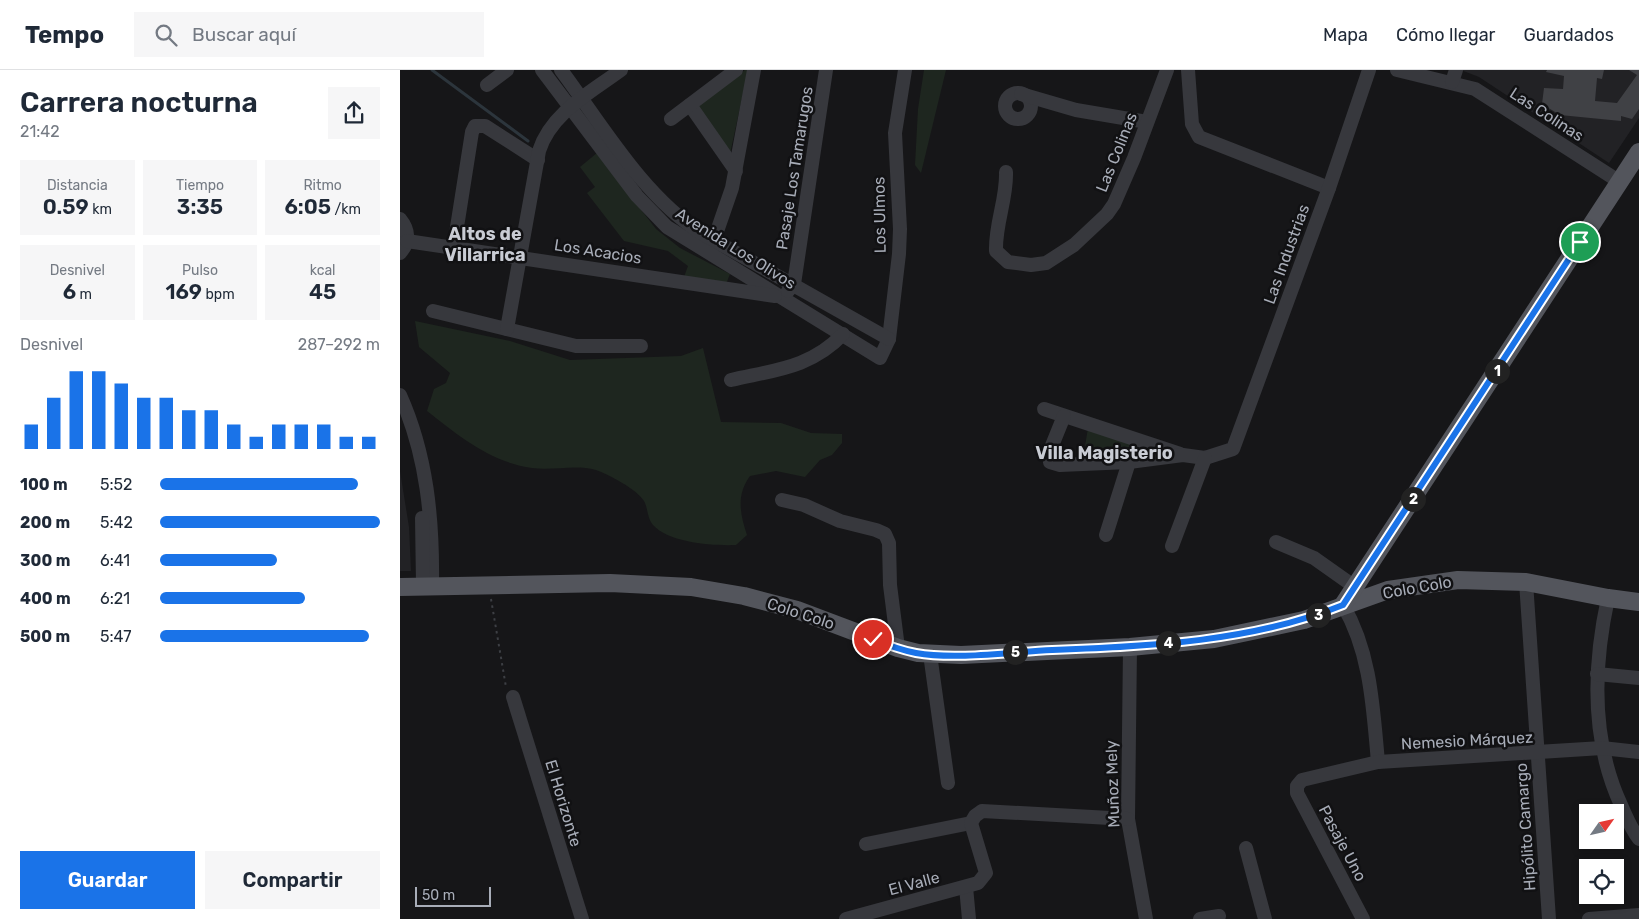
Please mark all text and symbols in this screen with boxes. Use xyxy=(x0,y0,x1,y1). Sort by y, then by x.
search box xyxy=(134,12,484,57)
text: Tempo xyxy=(25,21,104,49)
icon: search xyxy=(152,21,180,49)
text: Buscar aquí xyxy=(192,23,296,46)
text: Mapa xyxy=(1323,24,1368,46)
text: Cómo llegar xyxy=(1396,24,1495,46)
text: Guardados xyxy=(1523,24,1614,46)
street label: Las Colinas xyxy=(1506,84,1587,145)
street label: Pasaje Los Tamarugos xyxy=(772,85,817,251)
text: Carrera nocturna xyxy=(20,86,258,119)
button: share xyxy=(328,87,380,139)
street label: Las Colinas xyxy=(1092,110,1141,195)
text: 21:42 xyxy=(20,122,60,141)
street label: Los Ulmos xyxy=(869,176,890,254)
text: Distancia xyxy=(47,177,108,194)
text: Tiempo xyxy=(176,177,224,194)
text: Ritmo xyxy=(303,177,342,194)
text: 0.59 xyxy=(43,194,89,219)
text: 3:35 xyxy=(177,194,223,219)
text: 6:05 xyxy=(284,194,331,219)
text: km xyxy=(89,201,112,218)
text: /km xyxy=(331,201,361,218)
street label: Las Industrias xyxy=(1260,202,1313,307)
street label: Avenida Los Olivos xyxy=(672,204,799,293)
pin xyxy=(1559,221,1601,263)
district label: Altos de Villarrica xyxy=(444,223,526,266)
icon: arrive xyxy=(1566,228,1594,256)
street label: Los Acacios xyxy=(553,235,643,268)
text: Desnivel xyxy=(50,262,105,279)
text: Pulso xyxy=(182,262,218,279)
text: kcal xyxy=(310,262,336,279)
text: 6 xyxy=(63,279,76,304)
text: 169 xyxy=(165,279,202,304)
text: 45 xyxy=(309,279,336,304)
text: m xyxy=(76,286,92,303)
text: bpm xyxy=(202,286,235,303)
text: Desnivel xyxy=(20,335,83,354)
text: 287–292 m xyxy=(298,335,380,354)
pin: 1 xyxy=(1484,358,1510,384)
text: 1 xyxy=(1494,363,1501,380)
district label: Villa Magisterio xyxy=(1035,442,1173,464)
text: 100 m xyxy=(20,475,68,494)
text: 5:52 xyxy=(100,475,133,494)
pin: 2 xyxy=(1400,486,1426,512)
text: 2 xyxy=(1409,491,1418,508)
text: 200 m xyxy=(20,513,70,532)
text: 5:42 xyxy=(100,513,133,532)
text: 300 m xyxy=(20,551,70,570)
text: 6:41 xyxy=(100,551,130,570)
street label: Colo Colo xyxy=(1381,572,1453,603)
text: 400 m xyxy=(20,589,71,608)
text: 6:21 xyxy=(100,589,130,608)
street label: Colo Colo xyxy=(765,594,837,633)
pin: 3 xyxy=(1306,602,1330,628)
text: 3 xyxy=(1314,607,1323,624)
pin xyxy=(852,618,894,660)
icon: check xyxy=(859,625,887,653)
text: 500 m xyxy=(20,627,70,646)
text: 5:47 xyxy=(100,627,131,646)
pin: 4 xyxy=(1156,630,1180,656)
text: 4 xyxy=(1164,635,1173,652)
pin: 5 xyxy=(1002,640,1028,664)
text: 5 xyxy=(1011,644,1020,661)
street label: Nemesio Márquez xyxy=(1401,728,1533,753)
street label: Muñoz Mely xyxy=(1101,740,1124,828)
street label: El Horizonte xyxy=(541,757,586,849)
street label: Hipólito Camargo xyxy=(1512,762,1539,892)
street label: Pasaje Uno xyxy=(1315,802,1370,884)
north arrow xyxy=(1579,804,1624,849)
map controls xyxy=(1579,804,1624,904)
button: Guardar xyxy=(20,851,195,909)
button: Compartir xyxy=(205,851,380,909)
button: locate xyxy=(1579,859,1624,904)
street label: El Valle xyxy=(886,868,942,899)
scale bar xyxy=(415,884,491,907)
text: 50 m xyxy=(422,887,455,904)

